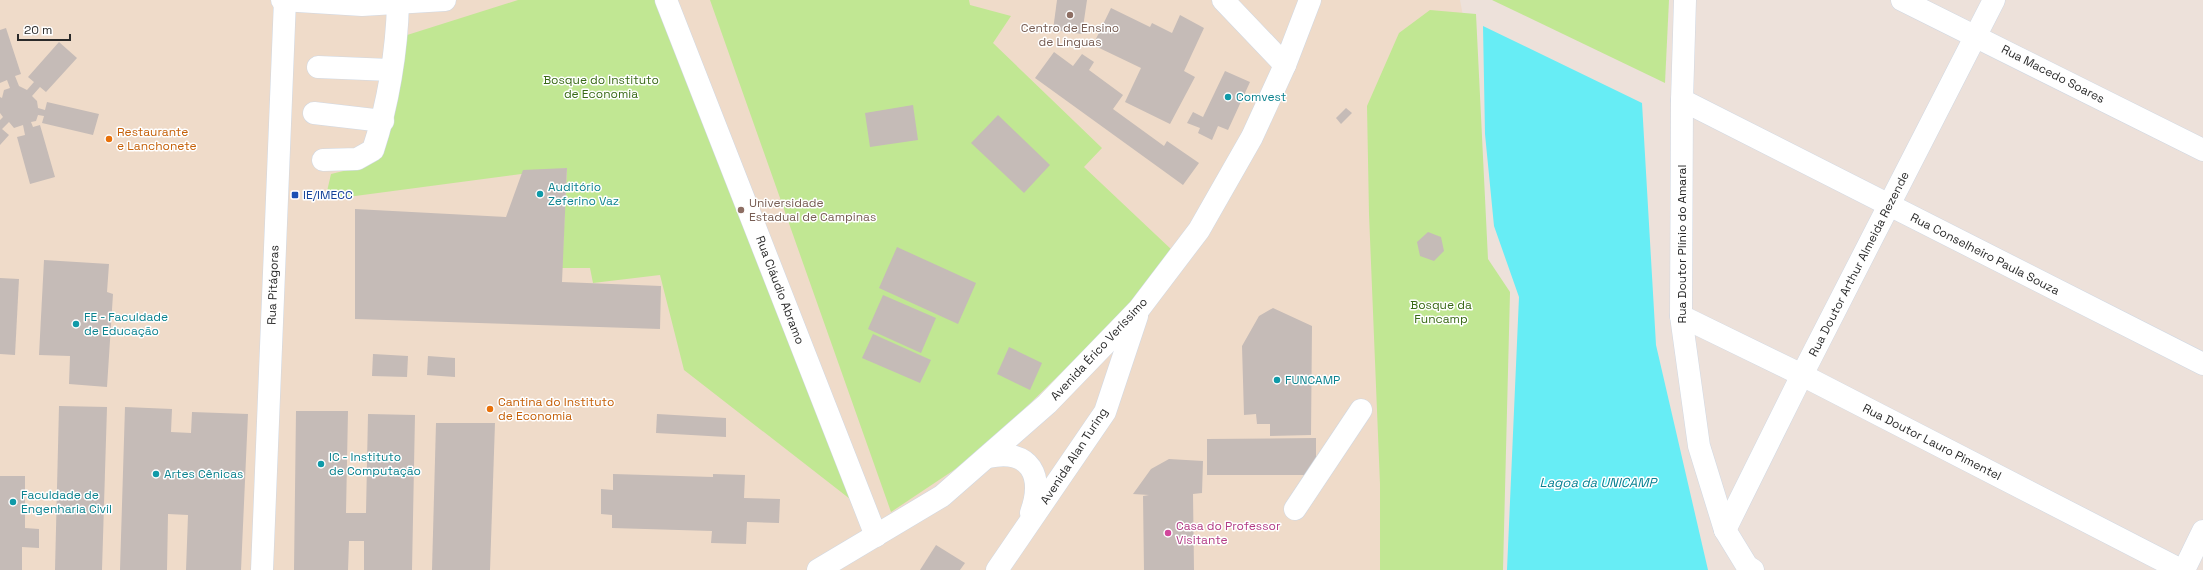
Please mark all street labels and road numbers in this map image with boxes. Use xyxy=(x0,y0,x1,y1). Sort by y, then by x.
street label: Rua Macedo Soares xyxy=(1999,41,2107,107)
street label: Rua Doutor Plínio do Amaral xyxy=(1674,165,1690,323)
street label: Rua Doutor Arthur Almeida Rezende xyxy=(1805,169,1913,359)
street label: Rua Conselheiro Paula Souza xyxy=(1908,209,2062,299)
street label: Rua Cláudio Abramo xyxy=(752,234,808,346)
street label: Rua Pitágoras xyxy=(264,245,282,325)
street label: Avenida Érico Veríssimo xyxy=(1047,294,1151,404)
street label: Rua Doutor Lauro Pimentel xyxy=(1860,400,2004,484)
street label: Avenida Alan Turing xyxy=(1037,405,1111,507)

